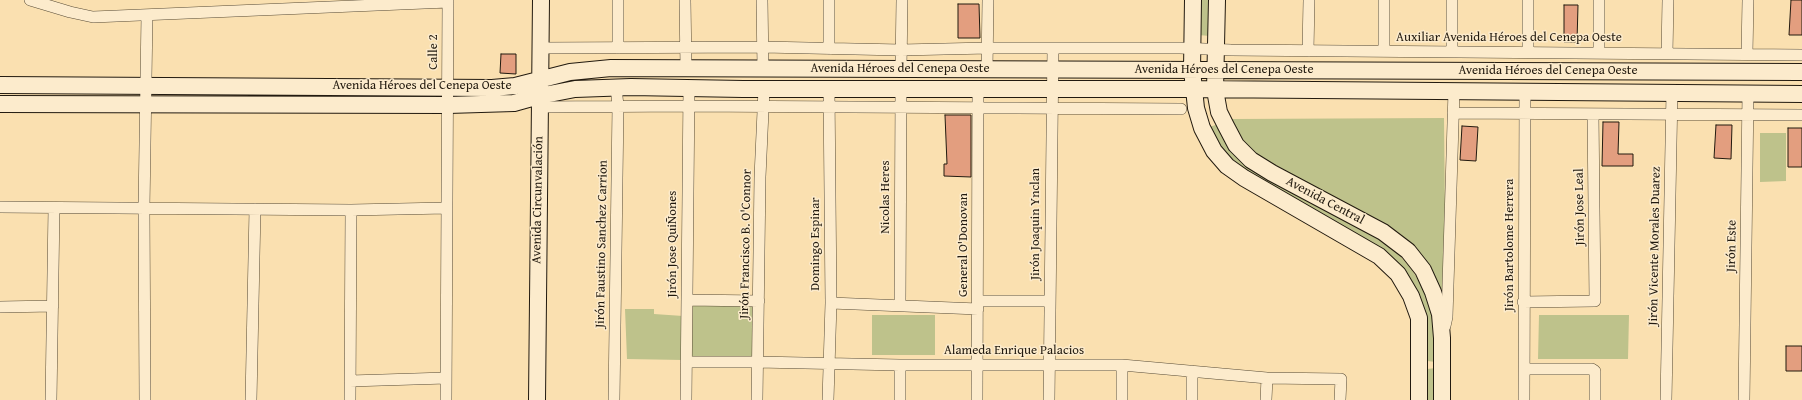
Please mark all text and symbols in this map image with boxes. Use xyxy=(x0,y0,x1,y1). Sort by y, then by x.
street label: Auxiliar Avenida Héroes del Cenepa Oeste xyxy=(1396,30,1622,46)
street label: Calle 2 xyxy=(426,34,442,70)
street label: Avenida Héroes del Cenepa Oeste xyxy=(810,61,990,77)
street label: Avenida Héroes del Cenepa Oeste xyxy=(1134,62,1314,78)
street label: Avenida Héroes del Cenepa Oeste xyxy=(1458,63,1638,79)
street label: Avenida Héroes del Cenepa Oeste xyxy=(332,78,512,94)
street label: Avenida Circunvalación xyxy=(529,136,547,264)
street label: Jirón Faustino Sanchez Carrion xyxy=(593,160,611,328)
street label: Nicolas Heres xyxy=(878,160,894,234)
street label: Jirón Vicente Morales Duarez xyxy=(1646,166,1664,326)
street label: Jirón Joaquin Ynclan xyxy=(1028,168,1044,280)
street label: Jirón Jose Leal xyxy=(1572,168,1588,246)
street label: Jirón Francisco B. O'Connor xyxy=(737,169,755,319)
street label: Avenida Central xyxy=(1283,174,1367,228)
street label: Jirón Bartolome Herrera xyxy=(1502,179,1518,311)
street label: Jirón Jose QuiÑones xyxy=(665,190,681,298)
street label: General O'Donovan xyxy=(956,193,972,297)
street label: Domingo Espinar xyxy=(808,197,824,291)
street label: Jirón Este xyxy=(1724,220,1740,272)
street label: Alameda Enrique Palacios xyxy=(944,343,1084,359)

